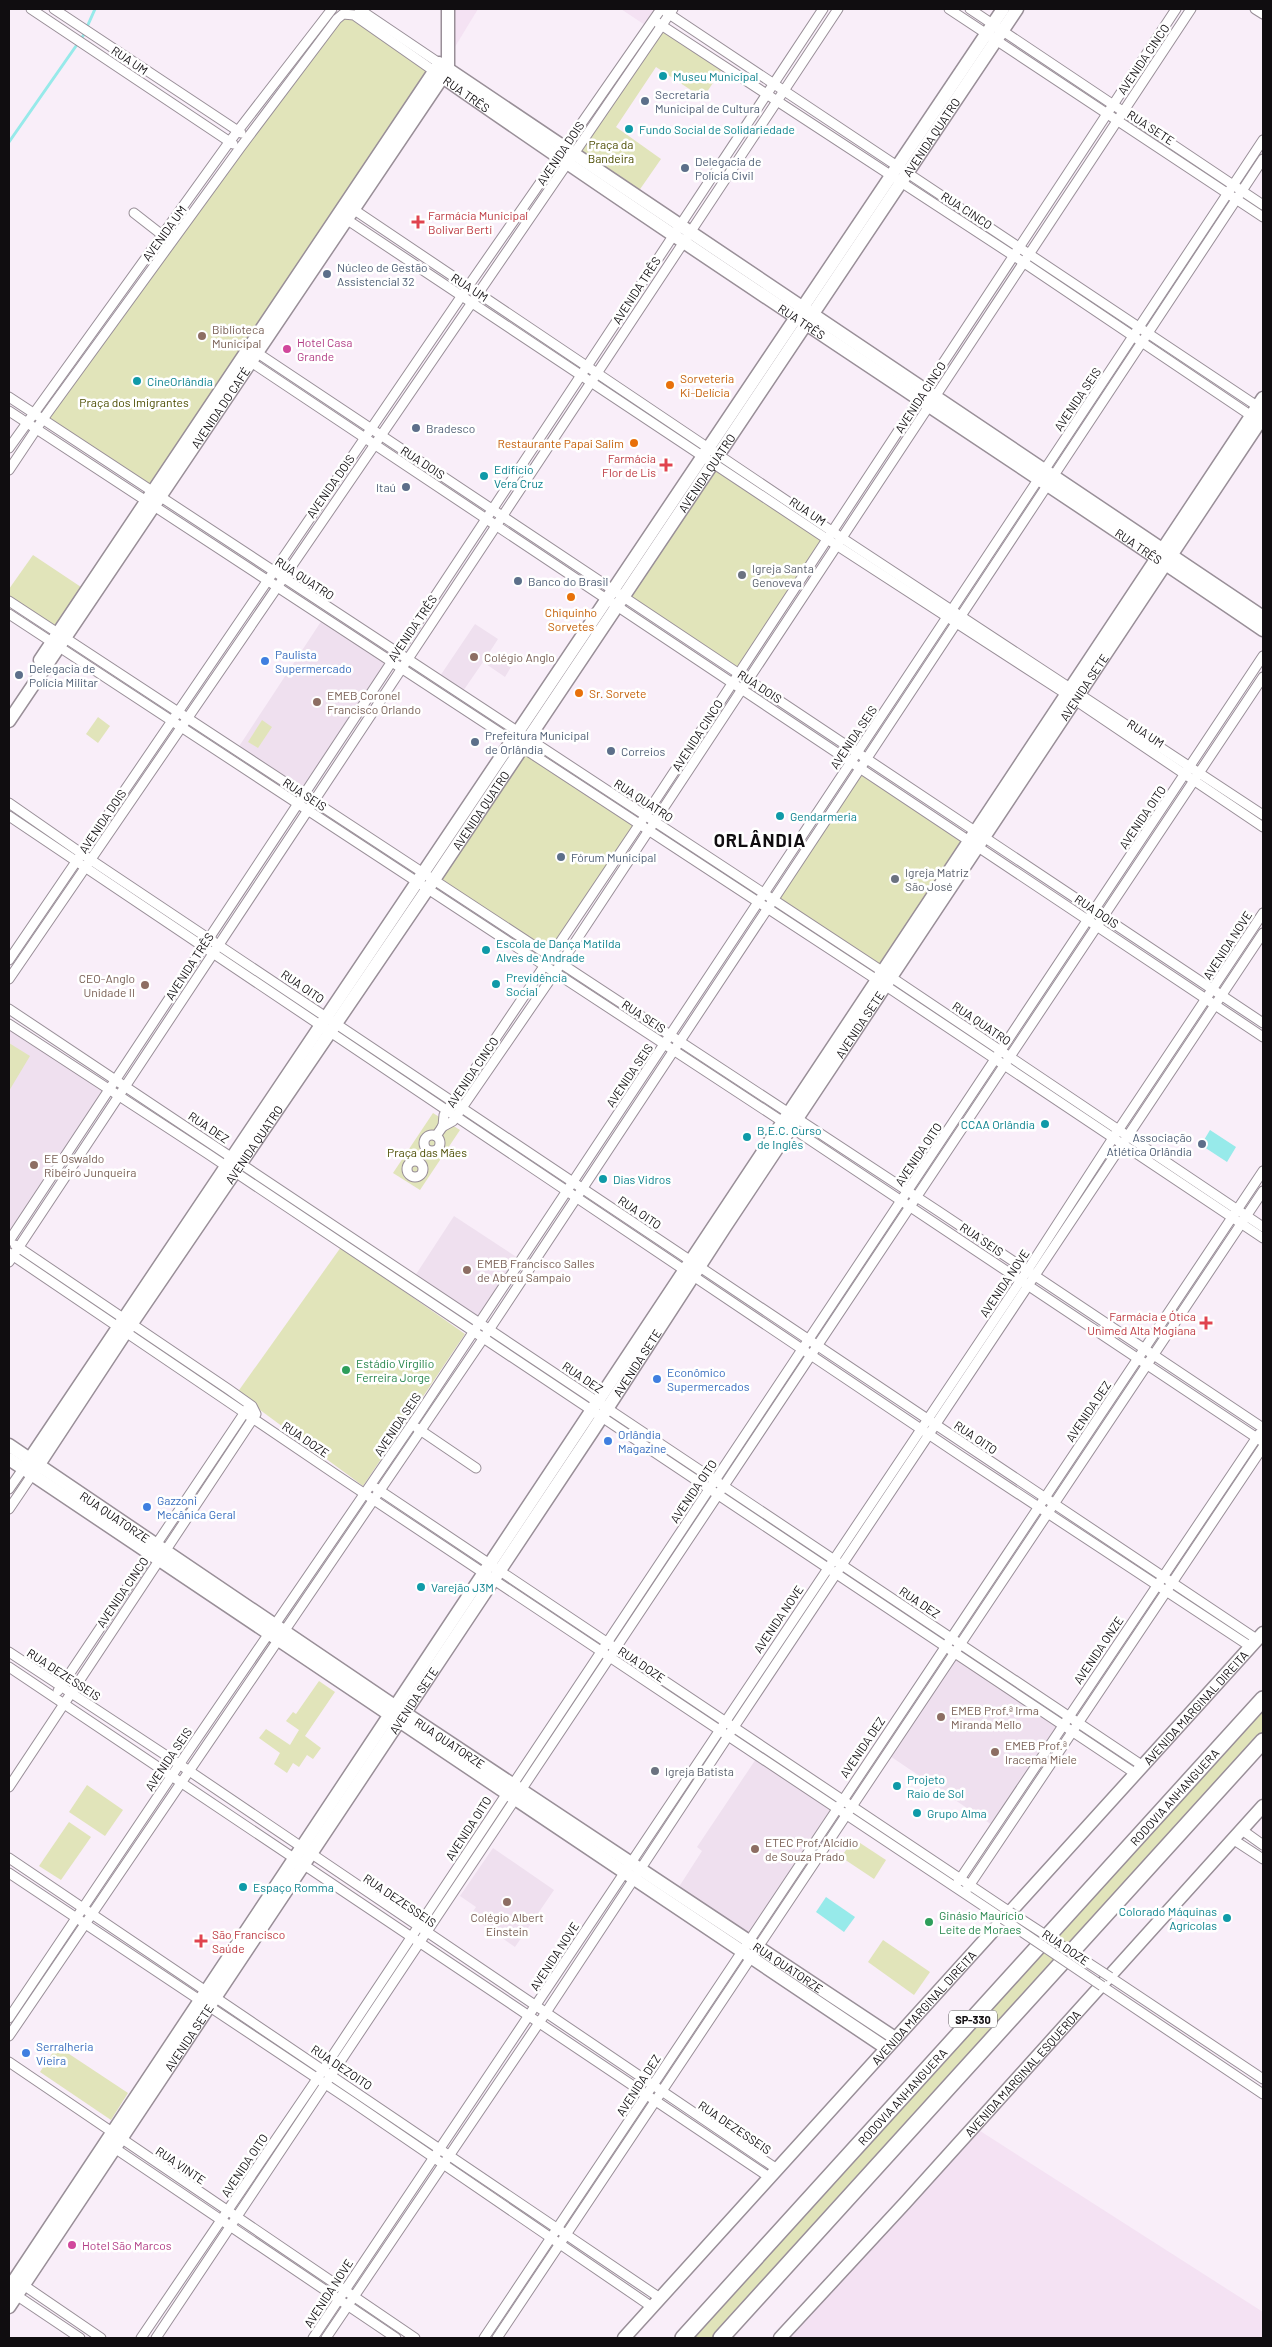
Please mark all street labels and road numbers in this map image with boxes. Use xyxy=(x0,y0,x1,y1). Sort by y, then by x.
street label: AVENIDA CINCO xyxy=(1114,21,1172,97)
street label: RUA UM xyxy=(109,43,151,77)
street label: RUA TRÊS xyxy=(441,73,493,115)
street label: AVENIDA QUATRO xyxy=(900,95,963,179)
street label: RUA SETE xyxy=(1125,107,1177,147)
street label: AVENIDA DOIS xyxy=(534,118,586,188)
street label: RUA CINCO xyxy=(939,188,995,232)
street label: AVENIDA UM xyxy=(139,202,189,264)
street label: AVENIDA TRÊS xyxy=(609,254,663,326)
street label: RUA UM xyxy=(449,270,491,304)
street label: RUA TRÊS xyxy=(776,301,828,342)
street label: AVENIDA CINCO xyxy=(892,359,948,435)
street label: AVENIDA DO CAFÉ xyxy=(188,364,252,451)
street label: AVENIDA SEIS xyxy=(1051,365,1103,433)
street label: AVENIDA QUATRO xyxy=(675,431,738,515)
street label: RUA DOIS xyxy=(398,443,448,481)
street label: AVENIDA DOIS xyxy=(303,452,357,520)
street label: RUA UM xyxy=(787,494,829,528)
street label: RUA TRÊS xyxy=(1113,525,1165,567)
street label: RUA QUATRO xyxy=(273,554,337,602)
street label: AVENIDA TRÊS xyxy=(385,592,439,664)
street label: AVENIDA SETE xyxy=(1056,651,1111,723)
street label: RUA DOIS xyxy=(735,667,785,705)
street label: AVENIDA CINCO xyxy=(669,697,725,773)
street label: AVENIDA SEIS xyxy=(827,703,879,771)
street label: RUA UM xyxy=(1125,716,1167,750)
street label: AVENIDA QUATRO xyxy=(449,768,512,852)
street label: RUA SEIS xyxy=(281,775,329,813)
street label: RUA QUATRO xyxy=(612,776,676,824)
street label: AVENIDA OITO xyxy=(1116,783,1168,851)
street label: AVENIDA DOIS xyxy=(76,786,128,856)
street label: RUA DOIS xyxy=(1072,891,1122,931)
street label: AVENIDA NOVE xyxy=(1200,908,1254,982)
street label: AVENIDA TRÊS xyxy=(162,930,216,1002)
street label: RUA OITO xyxy=(279,966,327,1006)
street label: AVENIDA SETE xyxy=(832,988,887,1061)
street label: RUA SEIS xyxy=(620,997,668,1035)
street label: RUA QUATRO xyxy=(950,998,1014,1048)
street label: AVENIDA CINCO xyxy=(443,1034,501,1110)
street label: AVENIDA SEIS xyxy=(603,1041,655,1109)
street label: AVENIDA QUATRO xyxy=(222,1103,285,1186)
street label: RUA DEZ xyxy=(186,1108,232,1146)
street label: AVENIDA OITO xyxy=(892,1120,944,1188)
street label: RUA OITO xyxy=(616,1192,664,1232)
street label: RUA SEIS xyxy=(958,1219,1006,1259)
street label: AVENIDA NOVE xyxy=(976,1247,1032,1319)
street label: AVENIDA SETE xyxy=(610,1326,664,1399)
street label: RUA DEZ xyxy=(560,1358,606,1396)
street label: AVENIDA DEZ xyxy=(1063,1378,1113,1444)
street label: AVENIDA SEIS xyxy=(371,1390,423,1458)
street label: RUA OITO xyxy=(952,1417,1000,1457)
street label: RUA DOZE xyxy=(280,1418,332,1460)
street label: AVENIDA OITO xyxy=(667,1457,719,1525)
street label: RUA QUATORZE xyxy=(78,1488,152,1545)
street label: AVENIDA CINCO xyxy=(93,1554,151,1630)
street label: AVENIDA NOVE xyxy=(750,1583,806,1655)
street label: RUA DEZ xyxy=(897,1583,943,1621)
street label: AVENIDA ONZE xyxy=(1070,1614,1126,1686)
street label: RUA DOZE xyxy=(616,1643,668,1685)
street label: RUA DEZESSEIS xyxy=(25,1645,103,1703)
street label: AVENIDA MARGINAL DIREITA xyxy=(1140,1648,1251,1767)
street label: AVENIDA SETE xyxy=(386,1664,440,1736)
street label: AVENIDA DEZ xyxy=(837,1714,887,1780)
street label: RUA QUATORZE xyxy=(412,1715,487,1771)
street label: AVENIDA SEIS xyxy=(142,1725,194,1793)
street label: RODOVIA ANHANGUERA xyxy=(1127,1745,1222,1848)
street label: AVENIDA OITO xyxy=(442,1793,494,1863)
street label: RUA DEZESSEIS xyxy=(361,1871,439,1929)
street label: AVENIDA NOVE xyxy=(527,1919,581,1993)
street label: RUA DOZE xyxy=(1040,1926,1092,1968)
street label: RUA QUATORZE xyxy=(751,1939,826,1995)
street label: AVENIDA MARGINAL DIREITA xyxy=(868,1948,979,2067)
street label: AVENIDA SETE xyxy=(161,2001,216,2073)
street label: AVENIDA MARGINAL ESQUERDA xyxy=(962,2007,1083,2139)
road number: SP-330 xyxy=(949,2010,997,2028)
street label: RUA DEZOITO xyxy=(309,2042,375,2092)
street label: RODOVIA ANHANGUERA xyxy=(855,2045,950,2148)
street label: AVENIDA DEZ xyxy=(613,2052,663,2118)
street label: RUA DEZESSEIS xyxy=(696,2098,774,2156)
street label: AVENIDA OITO xyxy=(218,2131,270,2199)
street label: RUA VINTE xyxy=(153,2143,209,2187)
street label: AVENIDA NOVE xyxy=(301,2256,355,2330)

